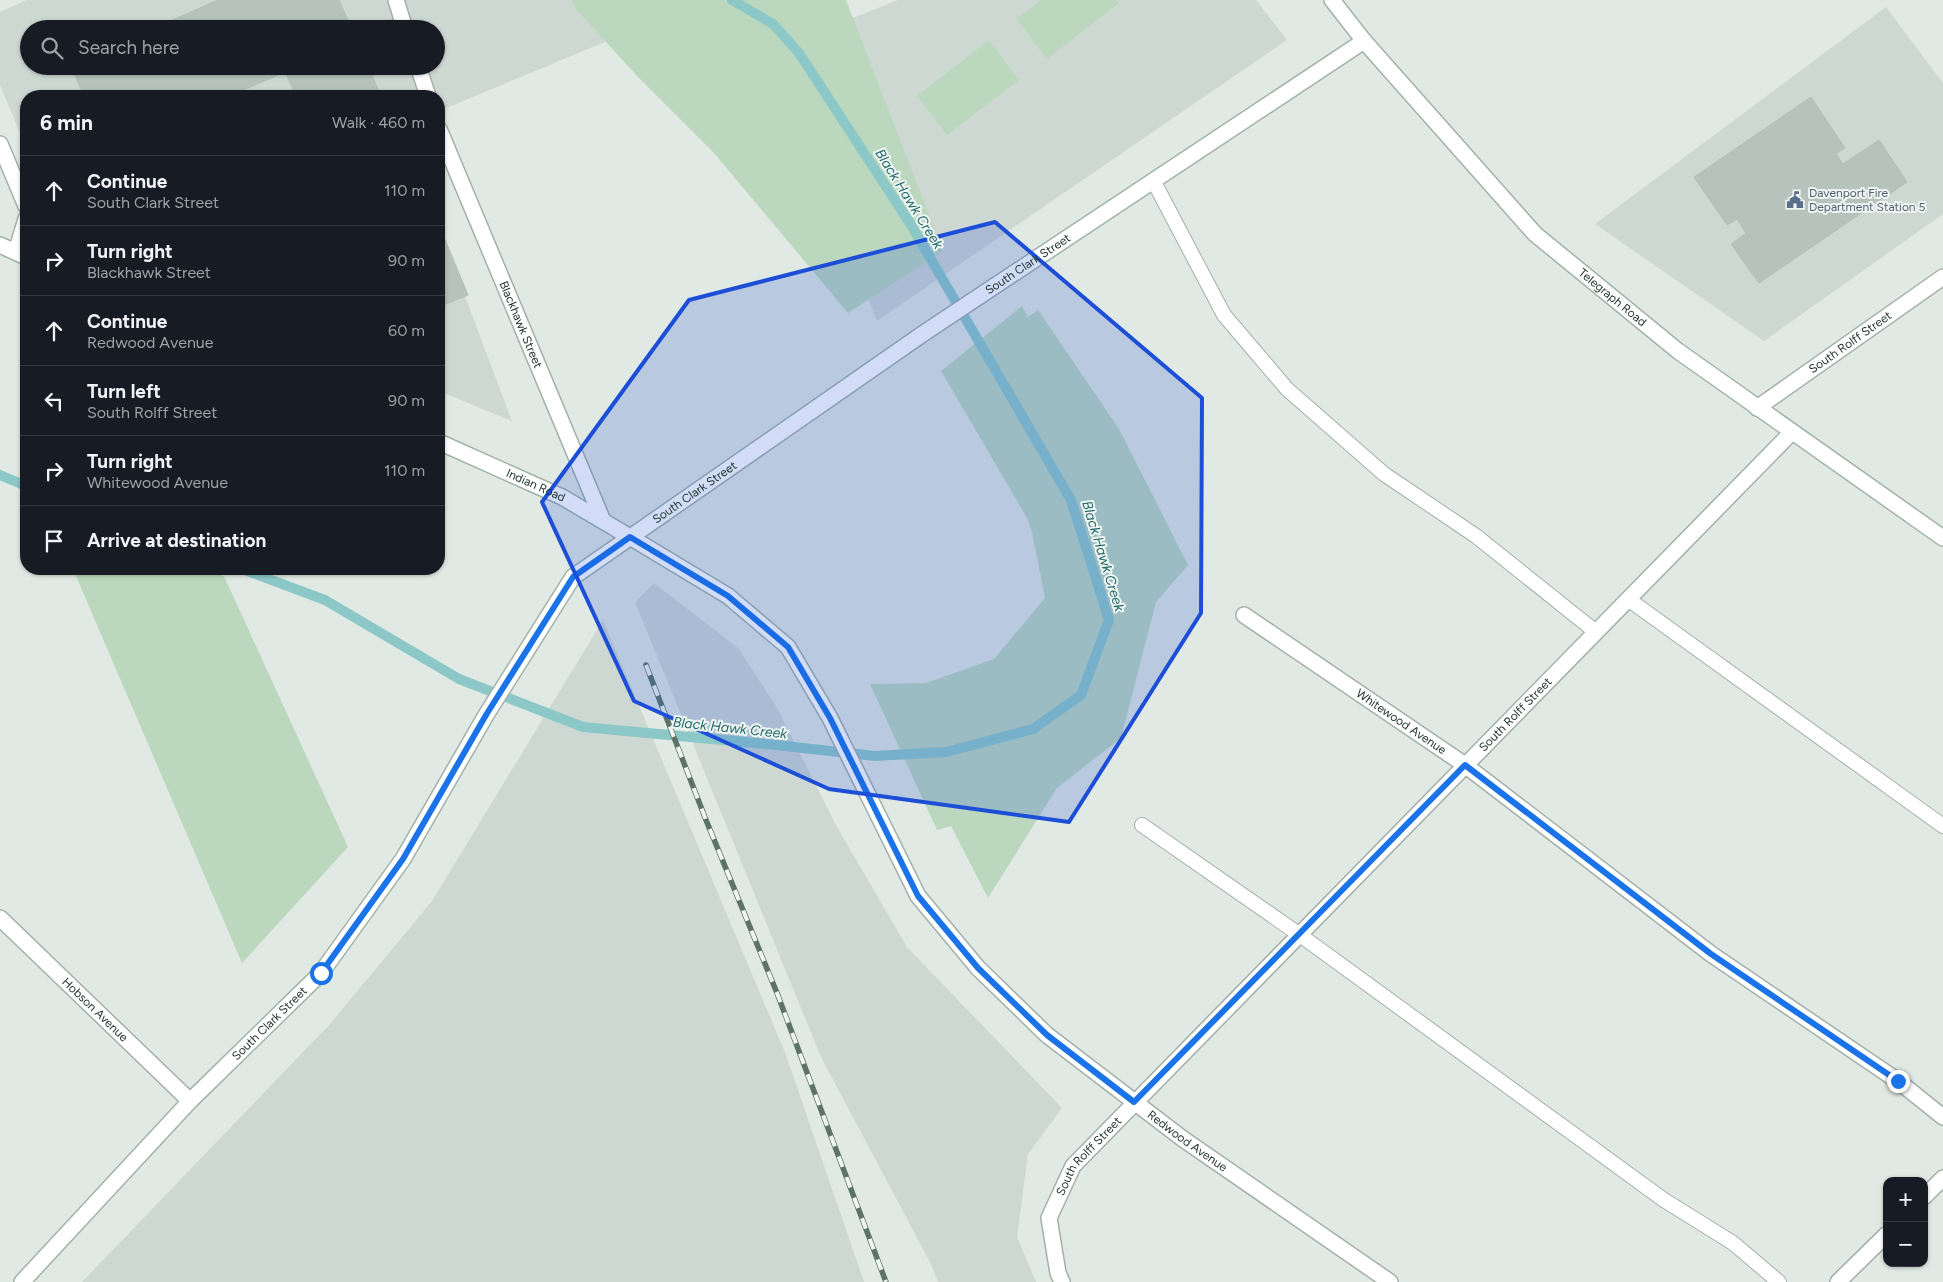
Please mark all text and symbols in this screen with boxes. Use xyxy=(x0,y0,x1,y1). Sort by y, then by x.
search box xyxy=(20,20,445,75)
icon: search xyxy=(38,34,66,62)
text: Search here xyxy=(78,36,180,59)
text: 6 min xyxy=(40,110,93,135)
text: Walk · 460 m xyxy=(332,113,425,132)
water label: Black Hawk Creek xyxy=(871,146,947,253)
text: Continue xyxy=(87,170,167,193)
icon: ahead xyxy=(40,177,68,205)
text: 110 m xyxy=(384,181,425,200)
place label: Davenport Fire Department Station 5 xyxy=(1809,186,1926,214)
public building icon: Davenport Fire Department Station 5 xyxy=(1785,190,1805,210)
text: South Clark Street xyxy=(87,193,219,212)
street label: South Clark Street xyxy=(983,231,1073,297)
text: Turn right xyxy=(87,240,173,263)
icon: right xyxy=(40,247,68,275)
text: 90 m xyxy=(388,251,425,270)
text: Blackhawk Street xyxy=(87,263,211,282)
street label: Telegraph Road xyxy=(1576,266,1649,329)
street label: Blackhawk Street xyxy=(496,279,545,371)
street label: South Rolff Street xyxy=(1806,308,1895,376)
text: Continue xyxy=(87,310,167,333)
icon: ahead xyxy=(40,317,68,345)
text: 60 m xyxy=(388,321,425,340)
text: Redwood Avenue xyxy=(87,333,213,352)
text: Turn left xyxy=(87,380,161,403)
icon: left xyxy=(40,387,68,415)
text: 90 m xyxy=(388,391,425,410)
text: South Rolff Street xyxy=(87,403,217,422)
text: Turn right xyxy=(87,450,173,473)
icon: right xyxy=(40,457,68,485)
street label: South Clark Street xyxy=(650,458,740,527)
text: 110 m xyxy=(384,461,425,480)
street label: Indian Road xyxy=(504,466,568,505)
text: Whitewood Avenue xyxy=(87,473,228,492)
water label: Black Hawk Creek xyxy=(1078,499,1128,614)
icon: arrive xyxy=(40,527,68,555)
text: Arrive at destination xyxy=(87,529,266,552)
street label: South Rolff Street xyxy=(1476,674,1555,754)
street label: Whitewood Avenue xyxy=(1354,686,1449,757)
water label: Black Hawk Creek xyxy=(672,714,789,743)
route start xyxy=(310,962,333,985)
street label: Hobson Avenue xyxy=(59,975,131,1045)
street label: South Clark Street xyxy=(229,983,310,1063)
route end xyxy=(1887,1070,1910,1093)
street label: Redwood Avenue xyxy=(1145,1107,1230,1175)
street label: South Rolff Street xyxy=(1053,1114,1125,1198)
map controls xyxy=(1883,1177,1928,1267)
button: + xyxy=(1883,1177,1928,1222)
button: − xyxy=(1883,1222,1928,1267)

